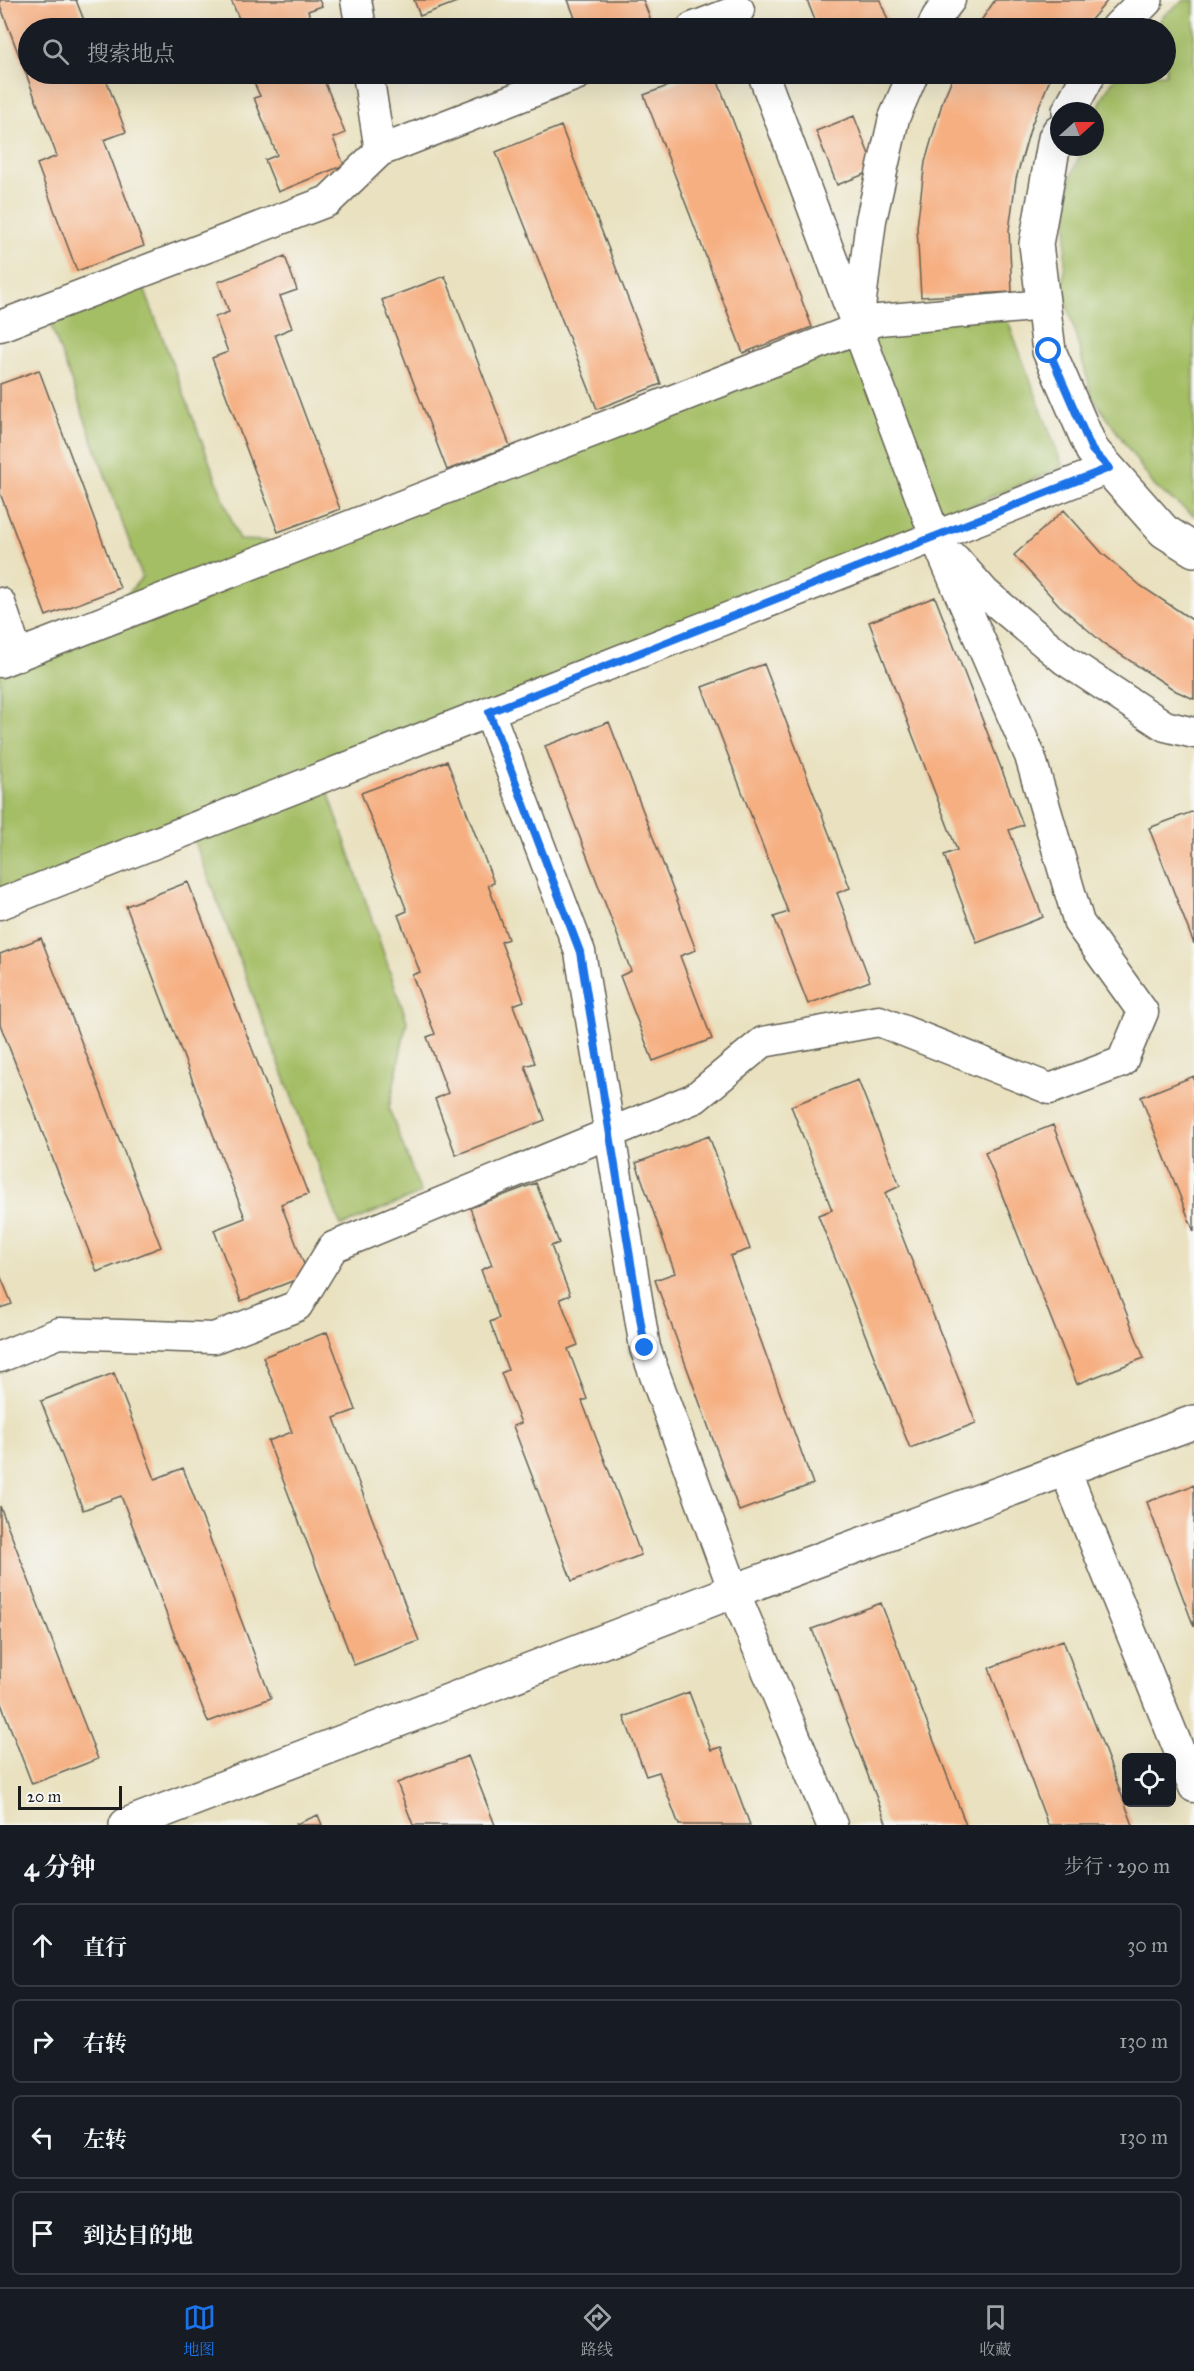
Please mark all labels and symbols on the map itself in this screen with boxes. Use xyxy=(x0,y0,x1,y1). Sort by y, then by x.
north arrow xyxy=(1050,102,1104,156)
route start xyxy=(1035,337,1061,363)
route end xyxy=(631,1334,657,1360)
scale bar xyxy=(18,1783,122,1810)

